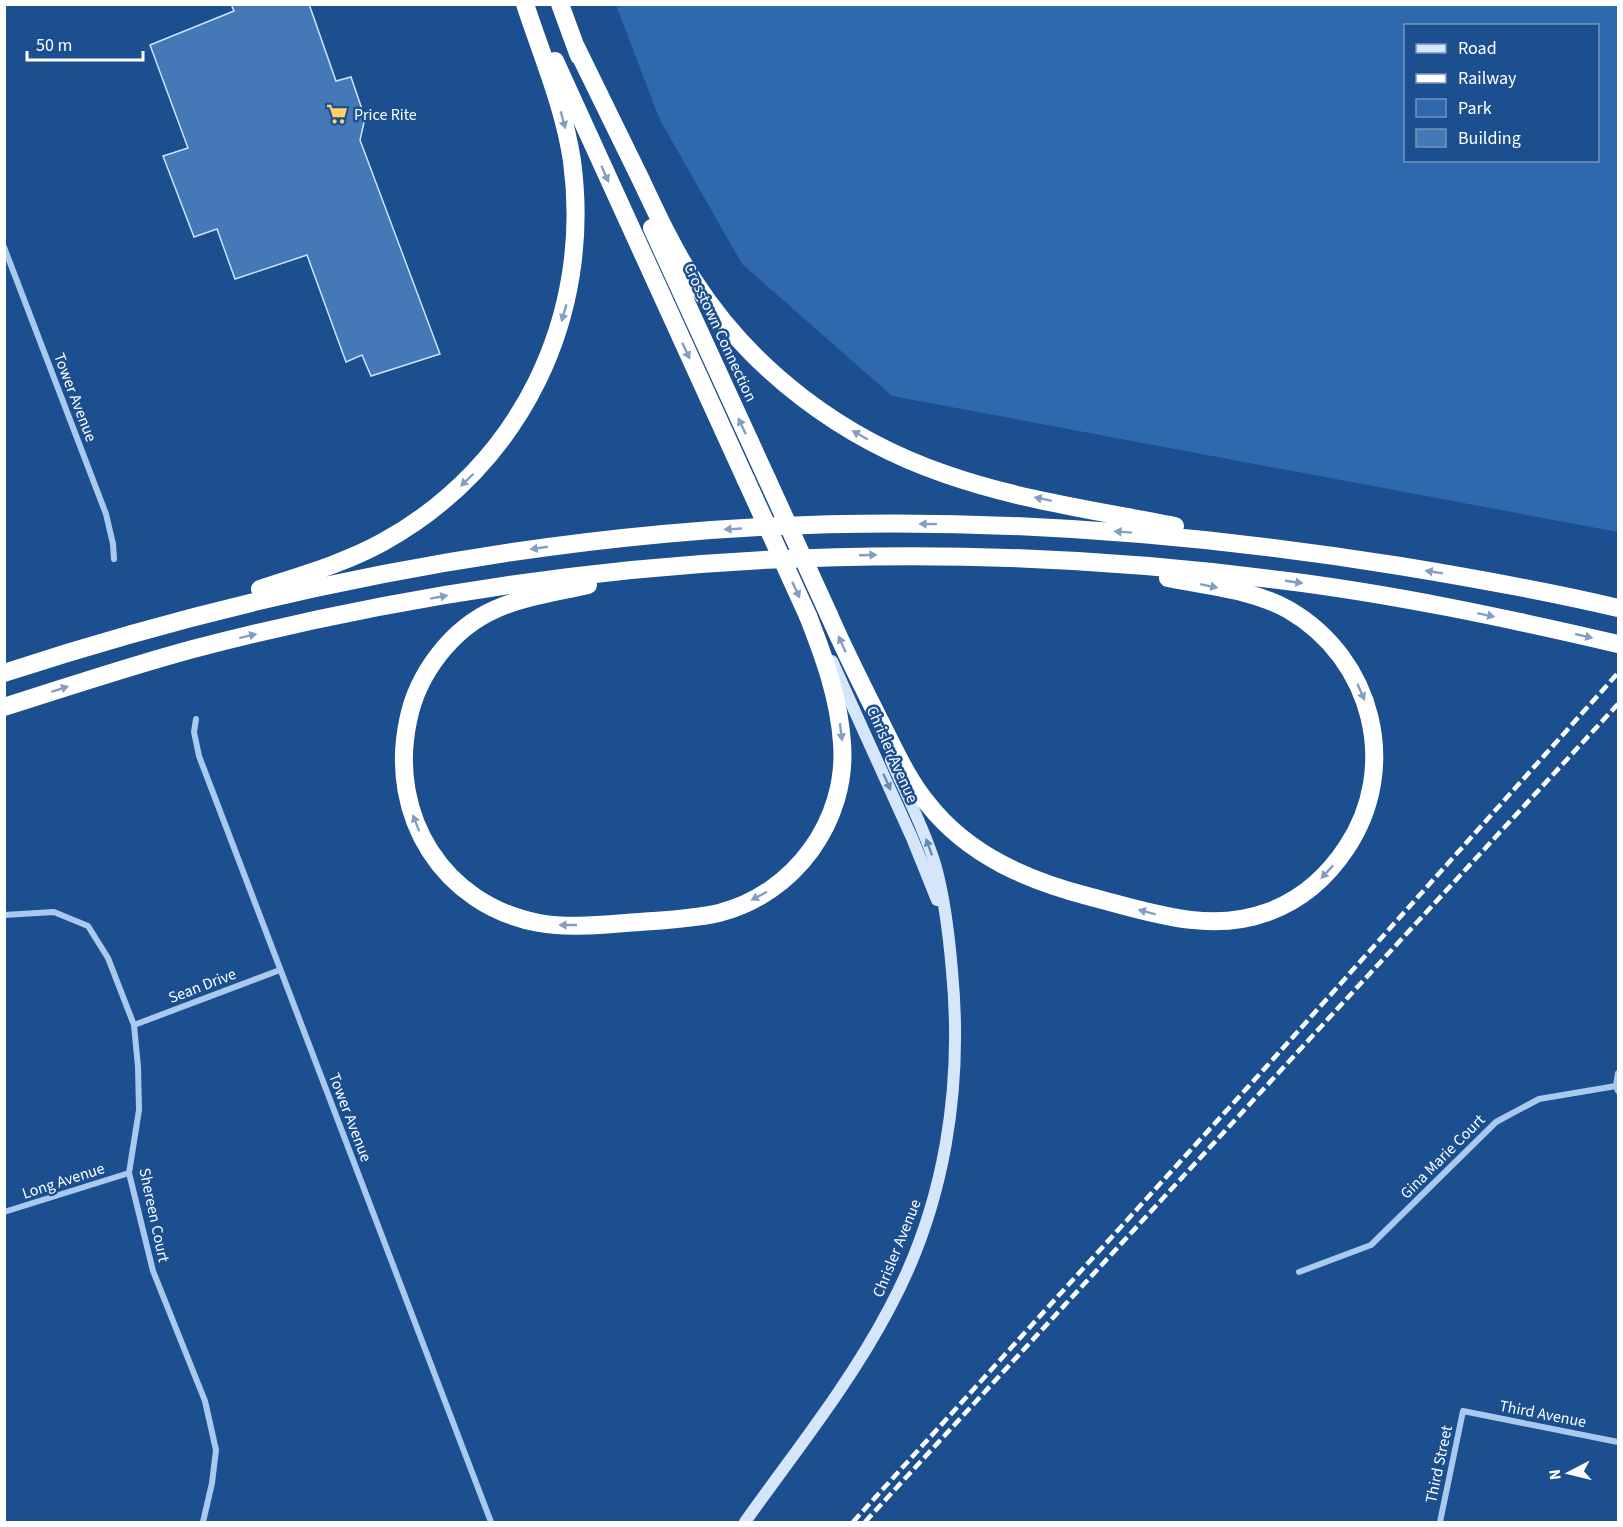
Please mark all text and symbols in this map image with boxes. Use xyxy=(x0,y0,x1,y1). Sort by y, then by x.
scale bar xyxy=(27,24,142,62)
legend xyxy=(1404,24,1599,162)
text: 50 m xyxy=(36,33,72,58)
text: Road xyxy=(1458,36,1497,61)
text: Railway xyxy=(1458,66,1517,91)
text: Park xyxy=(1458,96,1492,121)
supermarket icon: Price Rite xyxy=(325,102,349,126)
place label: Price Rite xyxy=(354,104,417,126)
one-way arrow xyxy=(559,111,568,129)
text: Building xyxy=(1458,126,1521,151)
one-way arrow xyxy=(600,165,610,183)
street label: Crosstown Connection xyxy=(678,259,762,405)
one-way arrow xyxy=(558,303,568,322)
one-way arrow xyxy=(681,342,691,360)
street label: Tower Avenue xyxy=(48,350,102,445)
one-way arrow xyxy=(738,417,747,434)
one-way arrow xyxy=(852,430,868,441)
one-way arrow xyxy=(461,472,475,486)
one-way arrow xyxy=(1034,494,1052,504)
one-way arrow xyxy=(919,519,938,529)
one-way arrow xyxy=(724,524,743,534)
one-way arrow xyxy=(1113,527,1132,537)
one-way arrow xyxy=(530,543,549,553)
one-way arrow xyxy=(859,551,878,560)
one-way arrow xyxy=(1424,567,1443,576)
one-way arrow xyxy=(1285,577,1304,586)
one-way arrow xyxy=(792,582,801,599)
one-way arrow xyxy=(1200,582,1219,591)
one-way arrow xyxy=(429,592,448,601)
one-way arrow xyxy=(1477,611,1496,620)
one-way arrow xyxy=(239,631,257,641)
one-way arrow xyxy=(1575,632,1593,642)
one-way arrow xyxy=(837,634,847,652)
one-way arrow xyxy=(1357,683,1367,701)
one-way arrow xyxy=(51,684,69,693)
street label: Chrisler Avenue xyxy=(861,702,923,806)
one-way arrow xyxy=(836,723,846,742)
one-way arrow xyxy=(882,774,892,792)
one-way arrow xyxy=(411,814,421,832)
one-way arrow xyxy=(923,838,933,856)
one-way arrow xyxy=(1321,865,1335,879)
one-way arrow xyxy=(750,891,767,901)
one-way arrow xyxy=(1138,907,1156,916)
one-way arrow xyxy=(559,920,578,930)
street label: Sean Drive xyxy=(165,963,239,1009)
street label: Tower Avenue xyxy=(323,1070,377,1165)
street label: Gina Marie Court xyxy=(1395,1109,1490,1204)
street label: Long Avenue xyxy=(19,1157,107,1205)
street label: Shereen Court xyxy=(133,1166,175,1265)
street label: Chrisler Avenue xyxy=(867,1196,927,1301)
street label: Third Avenue xyxy=(1498,1395,1588,1433)
street label: Third Street xyxy=(1420,1423,1458,1505)
north arrow xyxy=(1539,1443,1599,1503)
text: N xyxy=(1544,1468,1567,1481)

